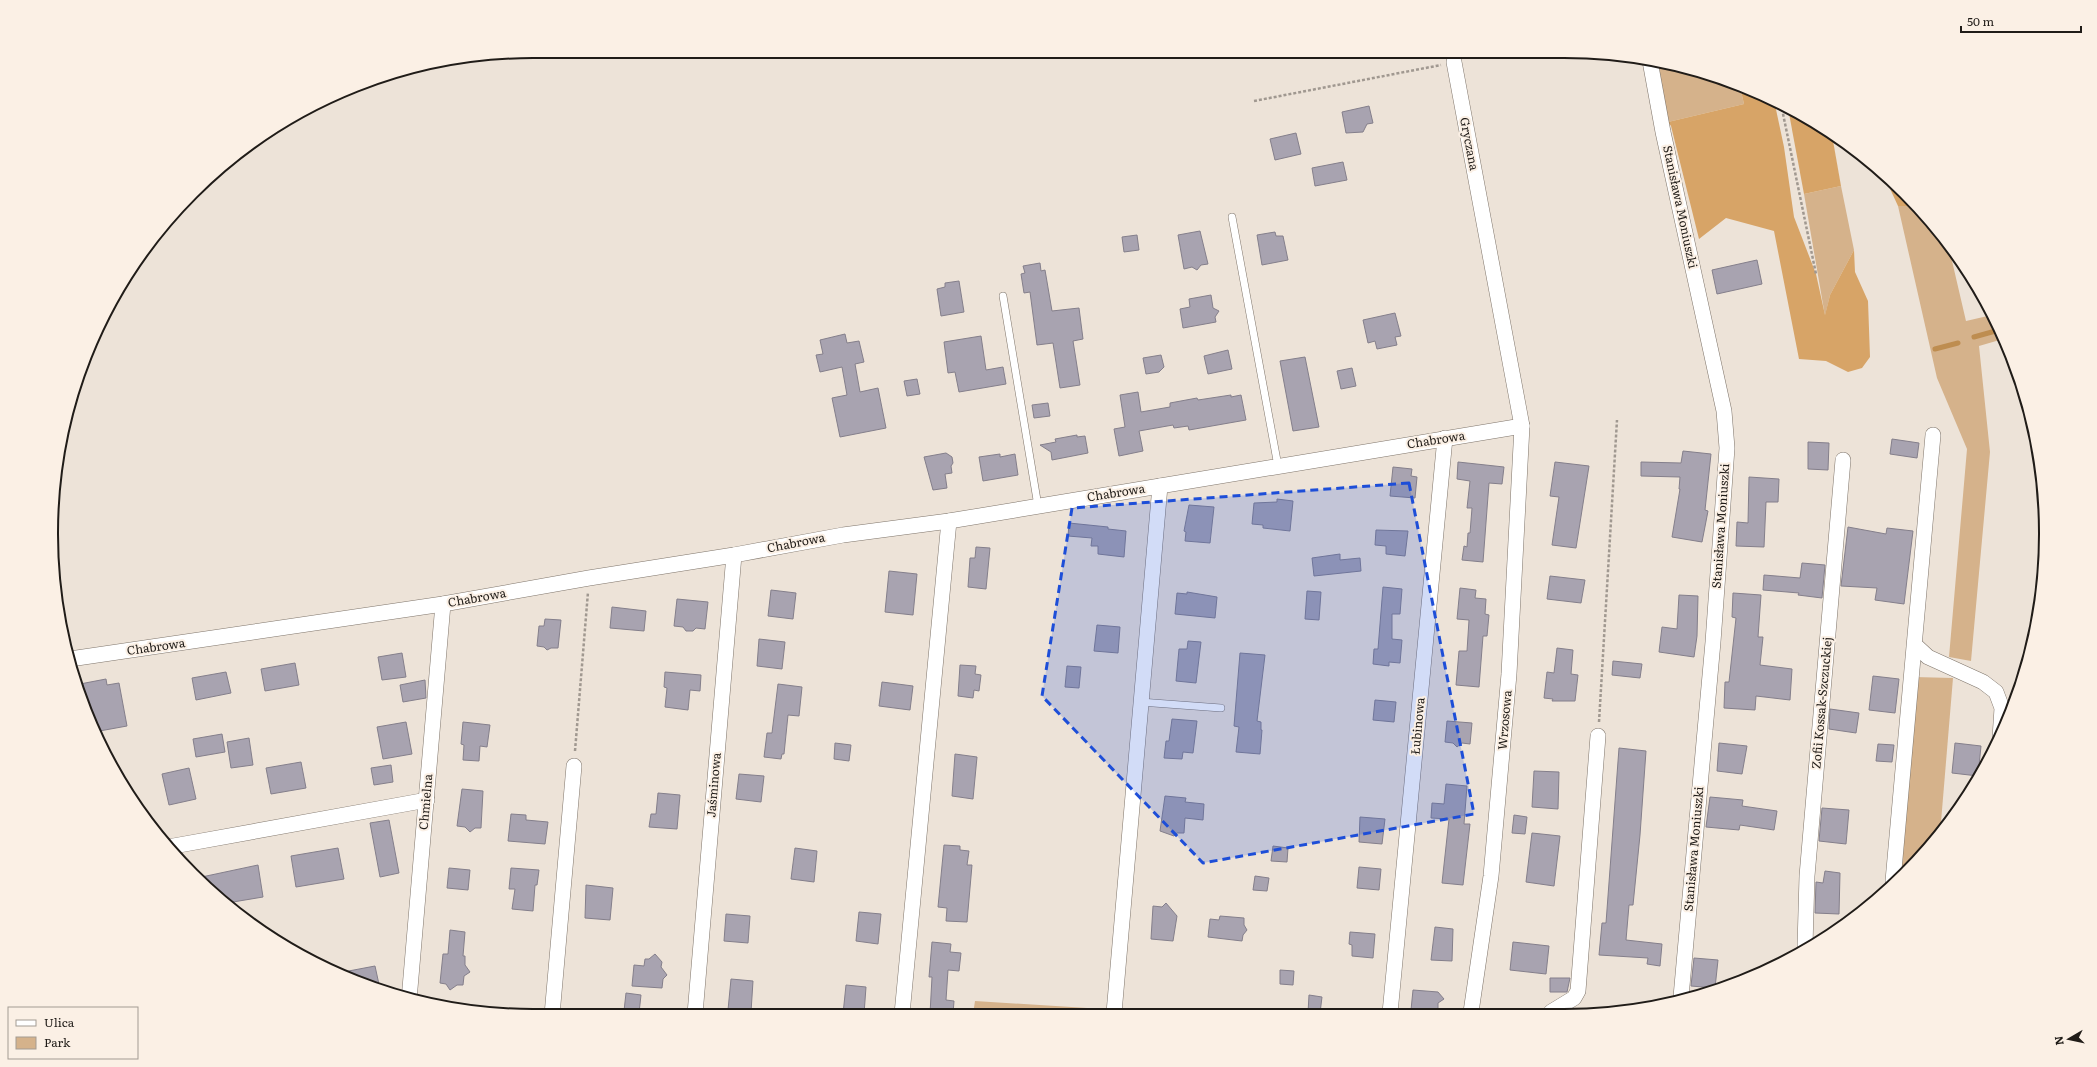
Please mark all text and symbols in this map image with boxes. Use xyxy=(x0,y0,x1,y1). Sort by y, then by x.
scale bar xyxy=(1961,8,2081,34)
text: 50 m xyxy=(1967,12,1994,30)
street label: Gryczana xyxy=(1456,116,1484,172)
street label: Stanisława Moniuszki xyxy=(1659,144,1703,270)
street label: Chabrowa xyxy=(1405,425,1467,452)
street label: Stanisława Moniuszki xyxy=(1707,463,1733,589)
street label: Chabrowa xyxy=(1085,478,1147,505)
street label: Chabrowa xyxy=(765,527,827,556)
street label: Chabrowa xyxy=(446,583,508,611)
street label: Chabrowa xyxy=(126,633,187,659)
street label: Zofii Kossak-Szczuckiej xyxy=(1806,636,1836,770)
street label: Wrzosowa xyxy=(1492,689,1516,751)
street label: Łubinowa xyxy=(1406,696,1429,755)
street label: Jaśminowa xyxy=(701,751,725,818)
street label: Chmielna xyxy=(414,773,436,831)
street label: Stanisława Moniuszki xyxy=(1679,786,1707,912)
legend xyxy=(8,1007,138,1059)
text: Ulica xyxy=(44,1013,75,1031)
north arrow xyxy=(2049,1019,2089,1059)
text: Park xyxy=(44,1033,71,1051)
text: N xyxy=(2050,1035,2067,1047)

